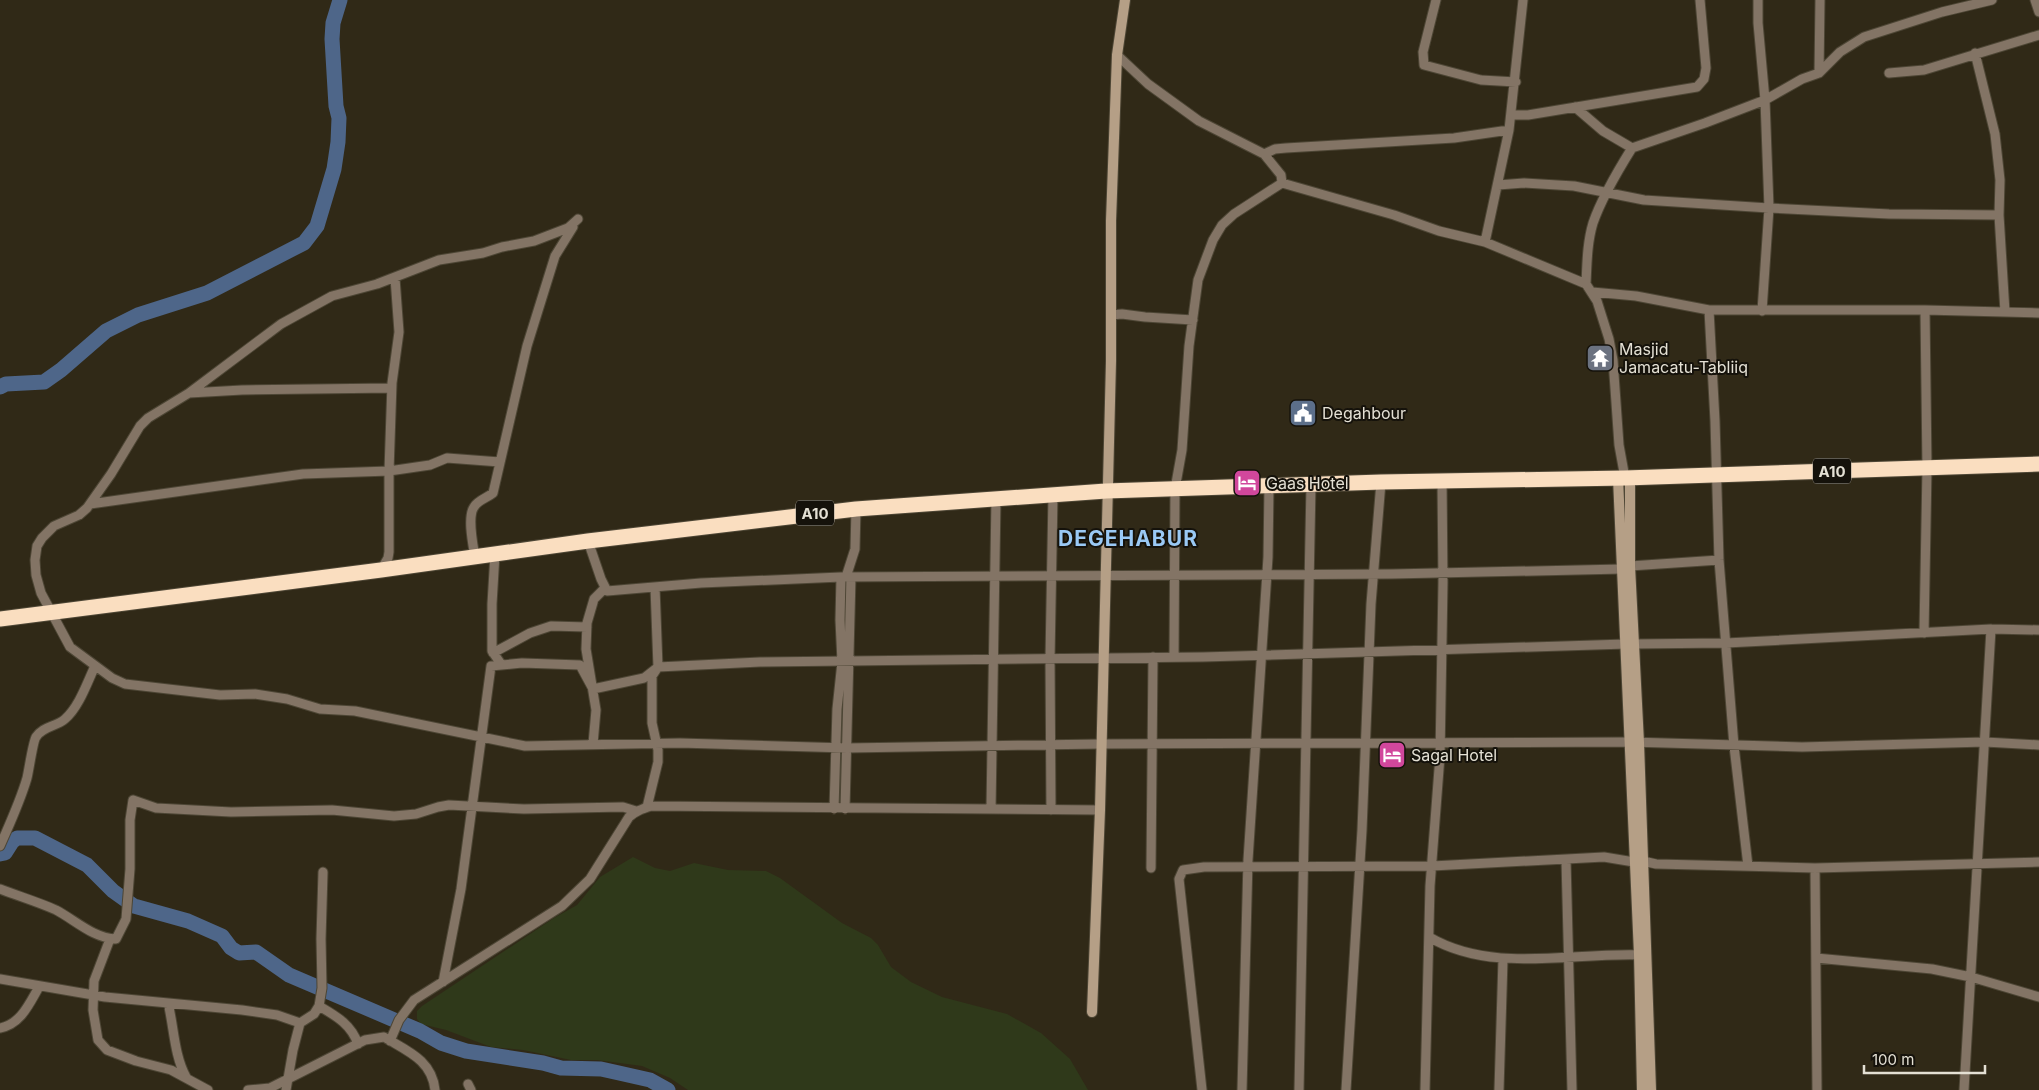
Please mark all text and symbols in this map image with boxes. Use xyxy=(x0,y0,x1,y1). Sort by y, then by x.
place label: Masjid Jamacatu-Tabliiq xyxy=(1619,339,1748,377)
temple icon: Masjid Jamacatu-Tabliiq xyxy=(1585,343,1615,373)
public building icon: Degahbour xyxy=(1288,398,1318,428)
place label: Degahbour xyxy=(1322,403,1406,423)
road number: A10 xyxy=(1813,458,1851,484)
hotel icon: Gaas Hotel xyxy=(1232,468,1262,498)
place label: Gaas Hotel xyxy=(1266,473,1349,493)
road number: A10 xyxy=(796,500,834,526)
district label: DEGEHABUR xyxy=(1058,526,1198,551)
hotel icon: Sagal Hotel xyxy=(1377,740,1407,770)
place label: Sagal Hotel xyxy=(1411,745,1497,765)
scale bar xyxy=(1864,1042,1985,1074)
text: 100 m xyxy=(1872,1050,1914,1069)

